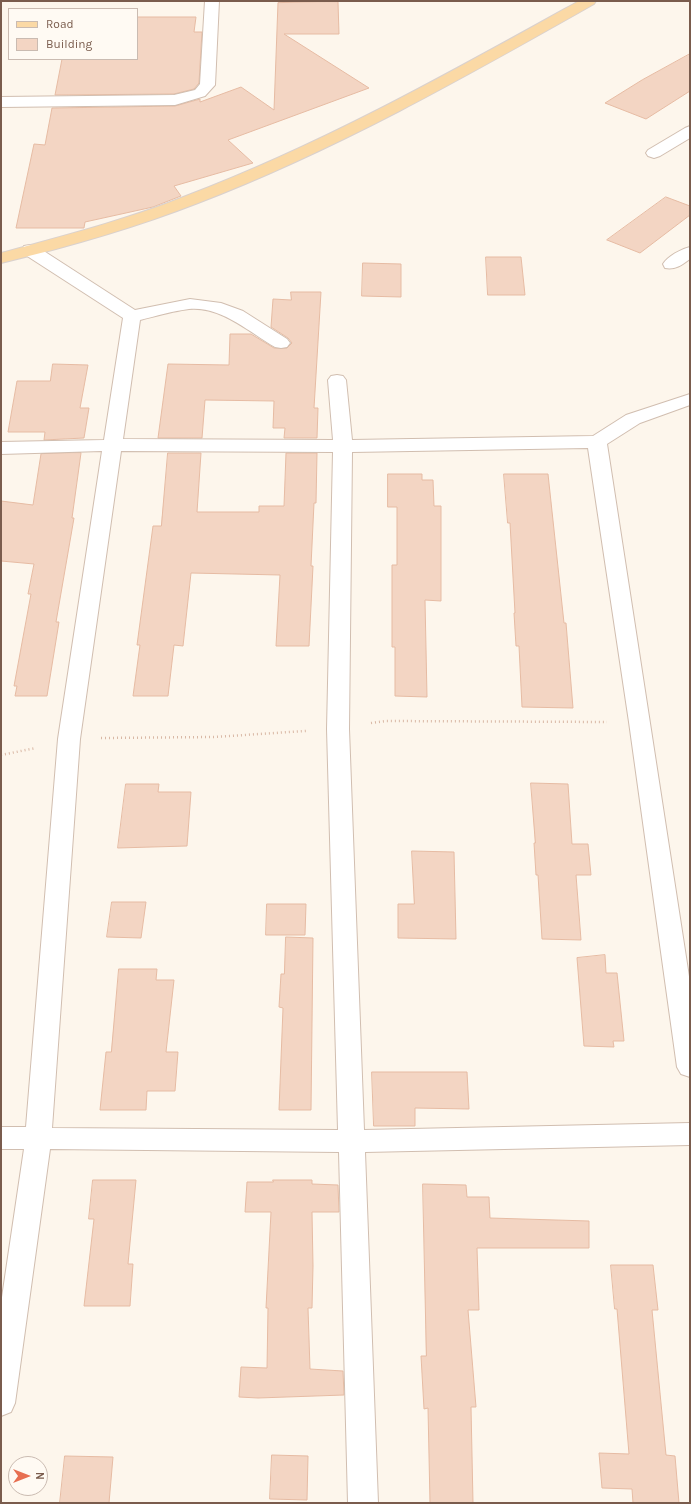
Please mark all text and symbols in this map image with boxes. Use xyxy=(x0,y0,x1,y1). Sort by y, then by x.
legend xyxy=(8,8,138,60)
text: Road xyxy=(46,17,74,31)
text: Building xyxy=(46,37,92,51)
north arrow xyxy=(8,1456,48,1496)
text: N xyxy=(33,1472,46,1480)

